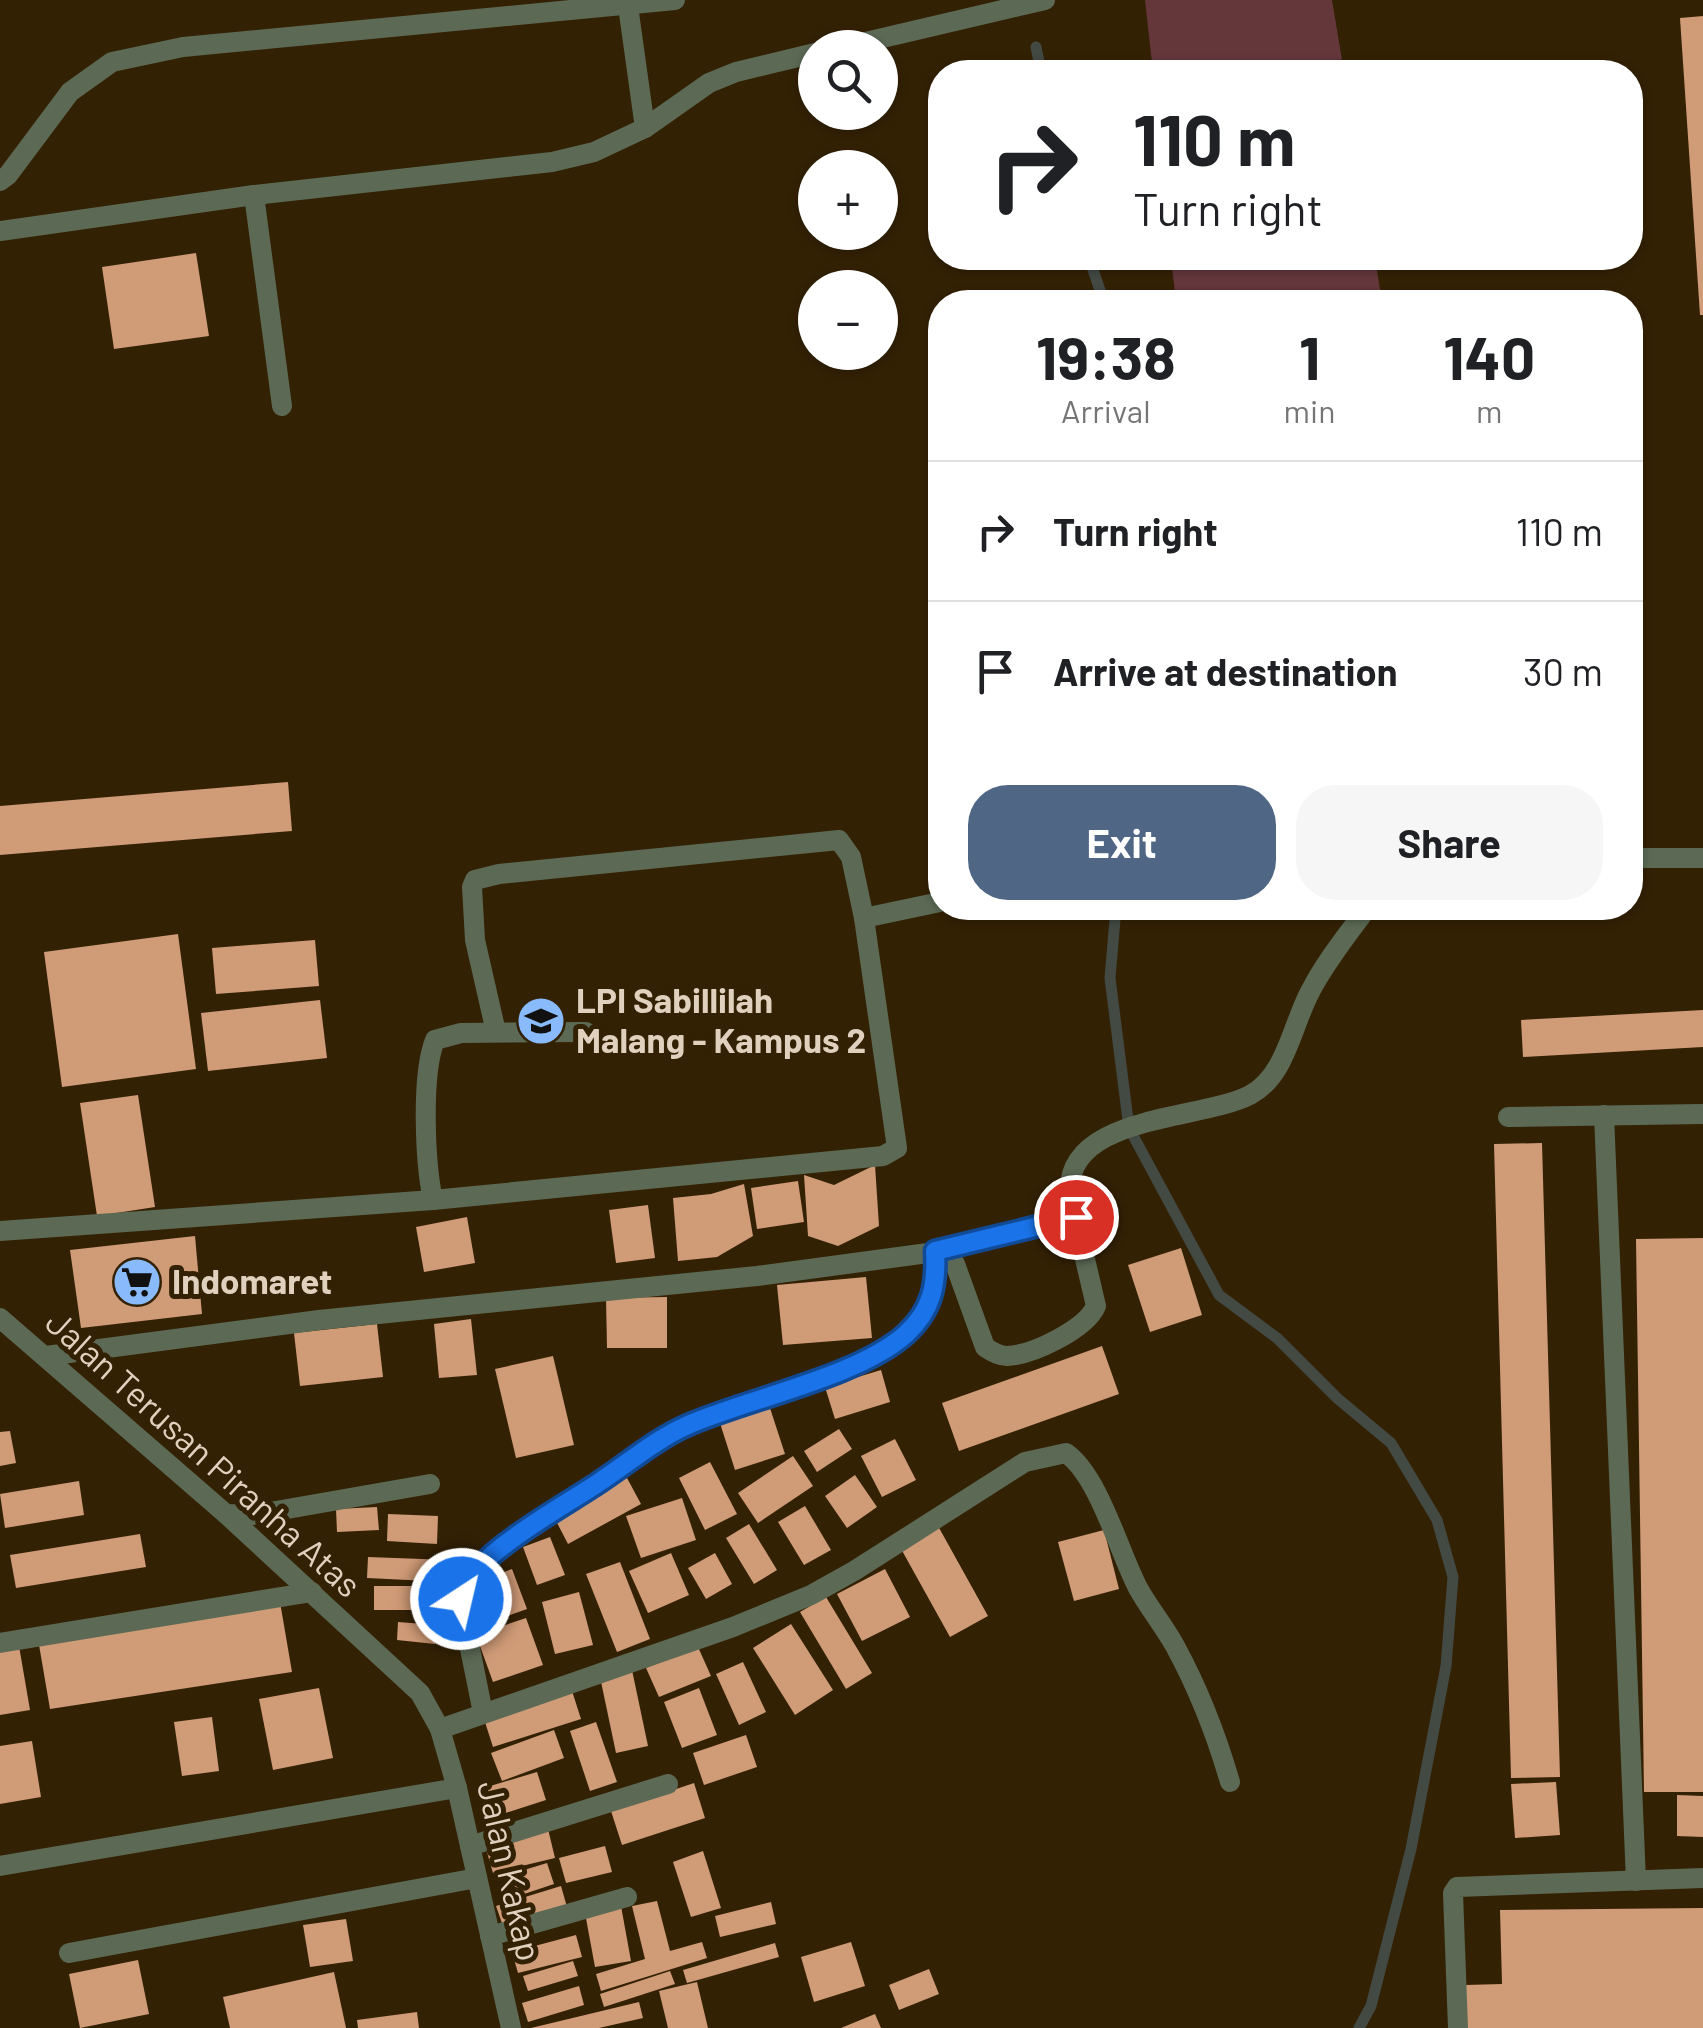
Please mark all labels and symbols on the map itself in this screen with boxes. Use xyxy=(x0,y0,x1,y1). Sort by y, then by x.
place label: LPI Sabillilah Malang - Kampus 2 xyxy=(576,978,866,1060)
school or university icon: LPI Sabillilah Malang - Kampus 2 xyxy=(515,995,567,1047)
pin xyxy=(1034,1175,1119,1260)
supermarket icon: Indomaret xyxy=(111,1256,163,1308)
place label: Indomaret xyxy=(172,1259,332,1301)
street label: Jalan Terusan Piranha Atas xyxy=(38,1300,370,1605)
position arrow xyxy=(409,1547,513,1651)
street label: Jalan Kakap xyxy=(470,1776,552,1965)

